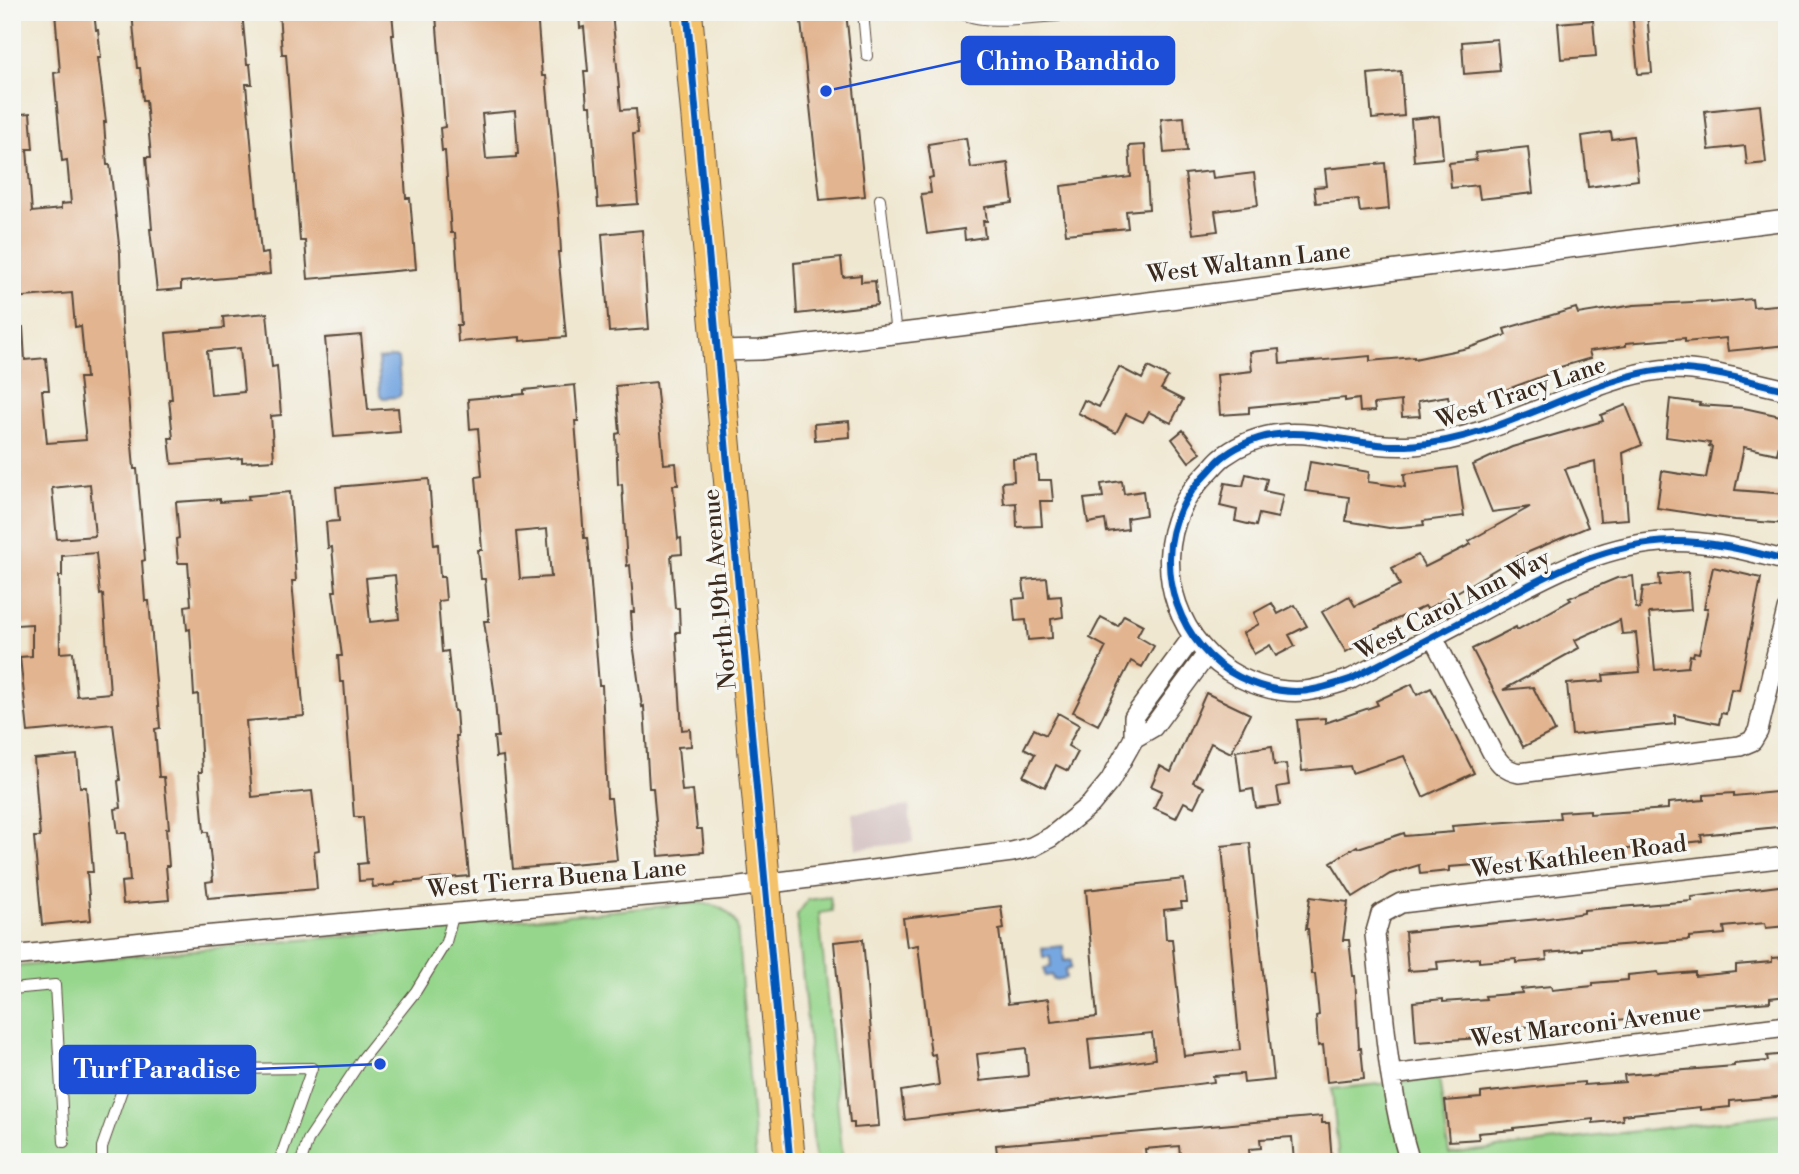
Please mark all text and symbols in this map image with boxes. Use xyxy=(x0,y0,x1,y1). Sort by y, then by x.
callout: Chino Bandido xyxy=(962,37,1174,84)
text: Chino Bandido xyxy=(976,46,1160,78)
street label: West Waltann Lane xyxy=(1144,236,1353,291)
street label: West Tracy Lane xyxy=(1431,350,1610,436)
street label: North 19th Avenue xyxy=(696,487,744,691)
street label: West Carol Ann Way xyxy=(1350,543,1556,668)
street label: West Kathleen Road xyxy=(1469,829,1689,885)
street label: West Tierra Buena Lane xyxy=(425,853,688,905)
street label: West Marconi Avenue xyxy=(1468,997,1703,1055)
callout: Turf Paradise xyxy=(60,1046,255,1093)
text: Turf Paradise xyxy=(73,1054,241,1086)

